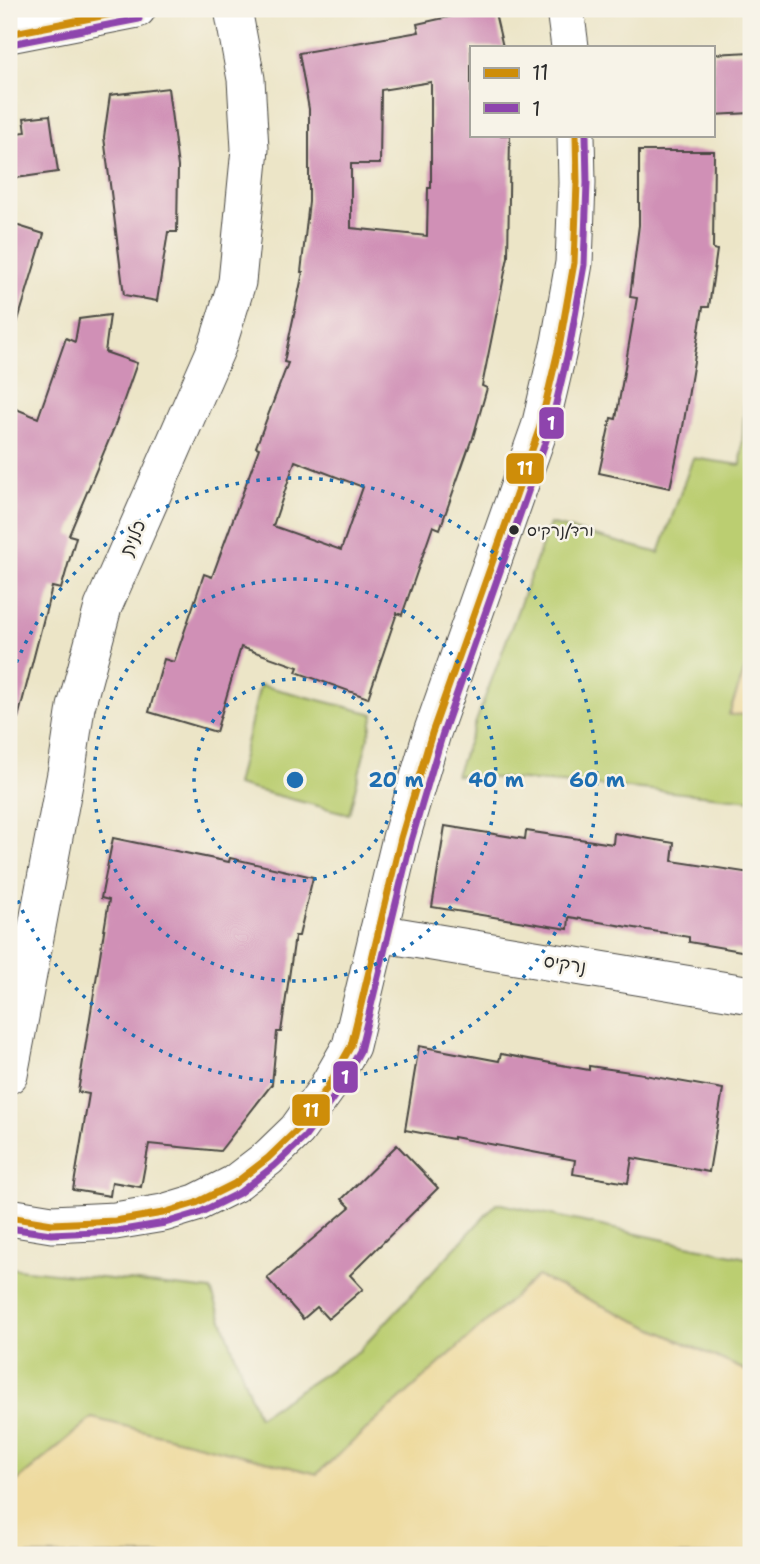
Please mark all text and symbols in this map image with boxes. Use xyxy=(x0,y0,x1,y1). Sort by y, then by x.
legend xyxy=(470,46,714,136)
text: 11 xyxy=(532,59,549,87)
text: 1 xyxy=(532,95,541,123)
line badge: 1 xyxy=(538,406,565,440)
text: 1 xyxy=(547,411,555,436)
line badge: 11 xyxy=(505,452,545,485)
text: 11 xyxy=(517,456,533,481)
street label: כלנית xyxy=(114,516,152,560)
place label: ורד/נרקיס xyxy=(527,520,594,541)
marker: ורד/נרקיס xyxy=(507,523,521,537)
text: 20 m xyxy=(368,766,424,794)
text: 40 m xyxy=(468,766,524,794)
text: 60 m xyxy=(569,766,625,794)
centre of rings xyxy=(283,768,307,792)
street label: נרקיס xyxy=(542,949,588,979)
line badge: 1 xyxy=(332,1060,359,1094)
text: 1 xyxy=(341,1065,349,1090)
line badge: 11 xyxy=(291,1093,331,1127)
text: 11 xyxy=(303,1098,319,1123)

